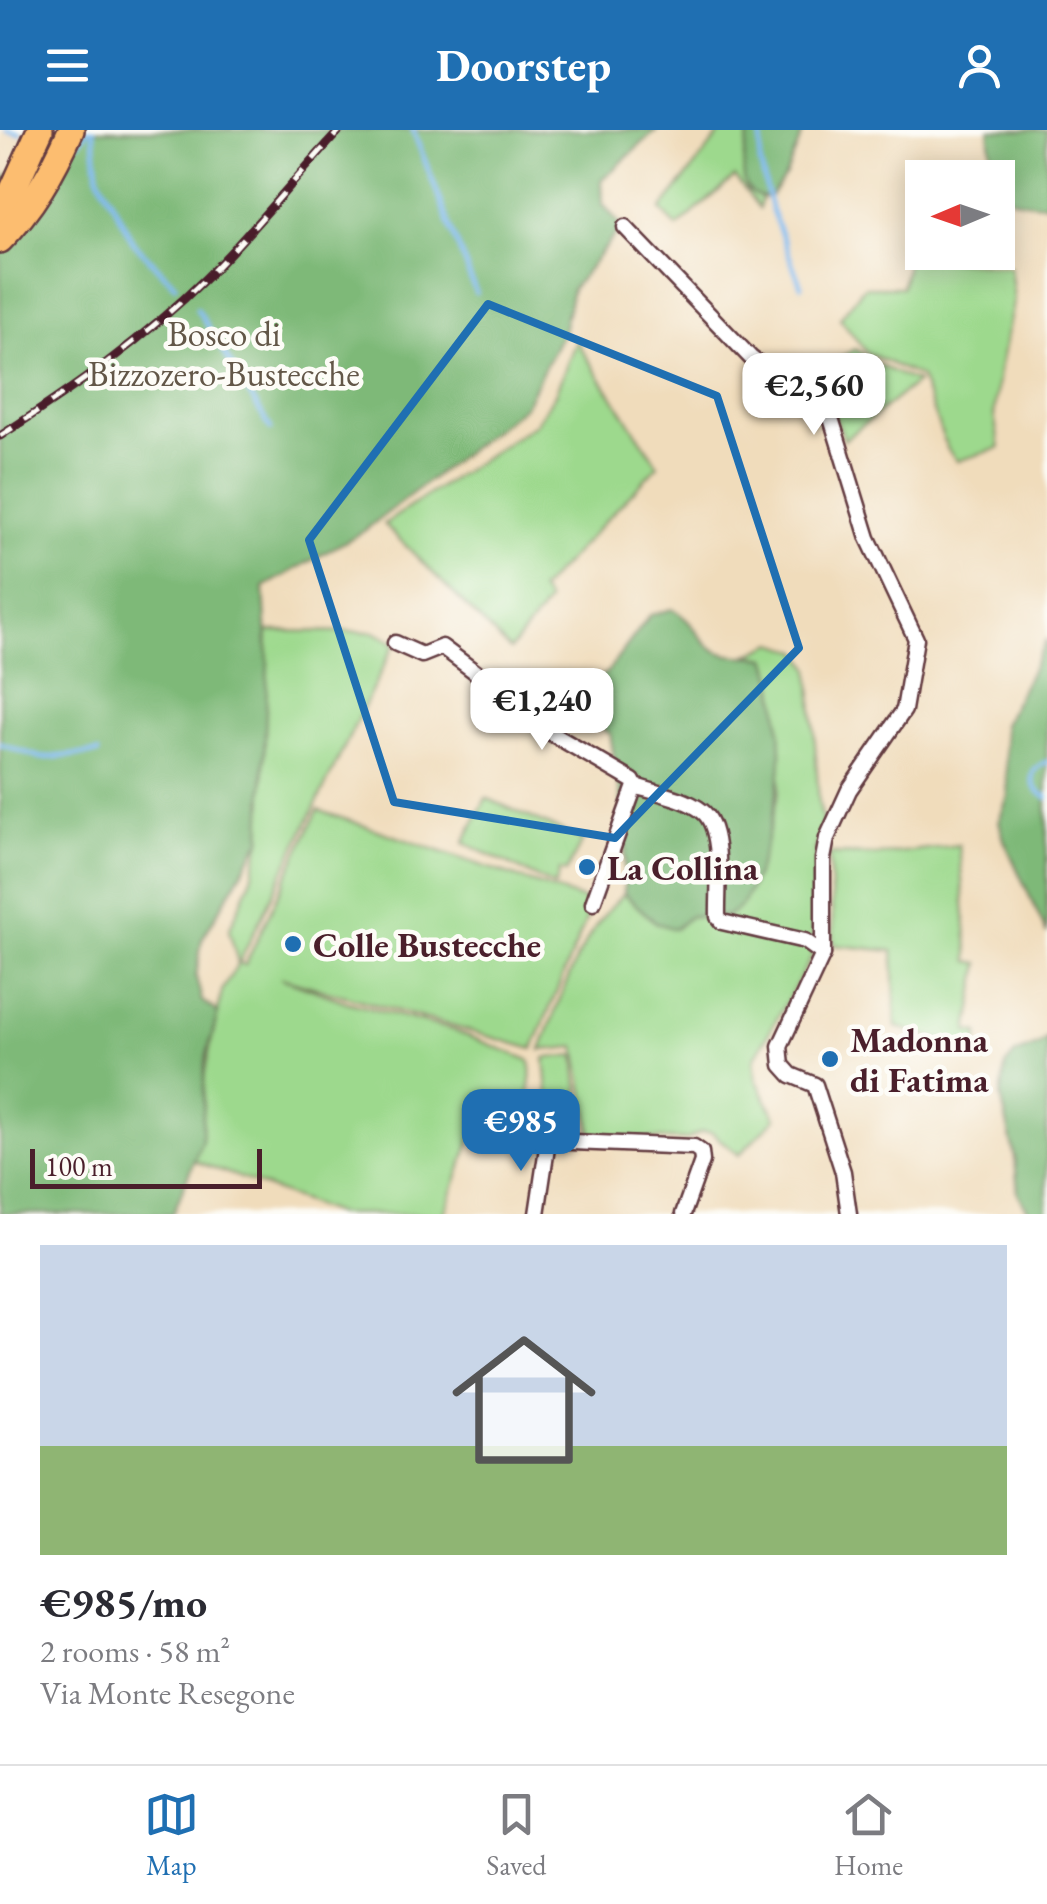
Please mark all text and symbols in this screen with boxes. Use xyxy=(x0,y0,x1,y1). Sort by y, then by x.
text: Doorstep xyxy=(436,36,611,94)
icon: menu xyxy=(40,38,95,93)
icon: person xyxy=(952,38,1007,93)
north arrow xyxy=(905,160,1015,270)
map controls xyxy=(905,160,1015,270)
park label: Bosco di Bizzozero-Bustecche xyxy=(88,311,360,396)
pin: €2,560 xyxy=(733,353,895,438)
text: €2,560 xyxy=(764,364,864,406)
pin: €1,240 xyxy=(461,668,623,753)
text: €1,240 xyxy=(492,679,592,721)
place label: La Collina xyxy=(607,845,759,890)
marker: La Collina xyxy=(576,856,598,878)
place label: Colle Bustecche xyxy=(313,922,541,967)
marker: Colle Bustecche xyxy=(282,933,304,955)
place label: Madonna di Fatima xyxy=(850,1017,989,1102)
marker: Madonna di Fatima xyxy=(819,1048,841,1070)
pin: €985 xyxy=(462,1089,580,1174)
text: €985 xyxy=(484,1100,558,1142)
scale bar xyxy=(30,1144,262,1188)
text: 100 m xyxy=(45,1148,113,1184)
icon: home xyxy=(434,1310,614,1490)
text: €985/mo xyxy=(40,1575,207,1630)
text: 2 rooms · 58 m² xyxy=(40,1630,230,1672)
text: Via Monte Resegone xyxy=(40,1672,295,1714)
tab: Map xyxy=(144,1787,199,1883)
tab: Saved xyxy=(486,1787,546,1883)
tab: Home xyxy=(834,1787,903,1883)

